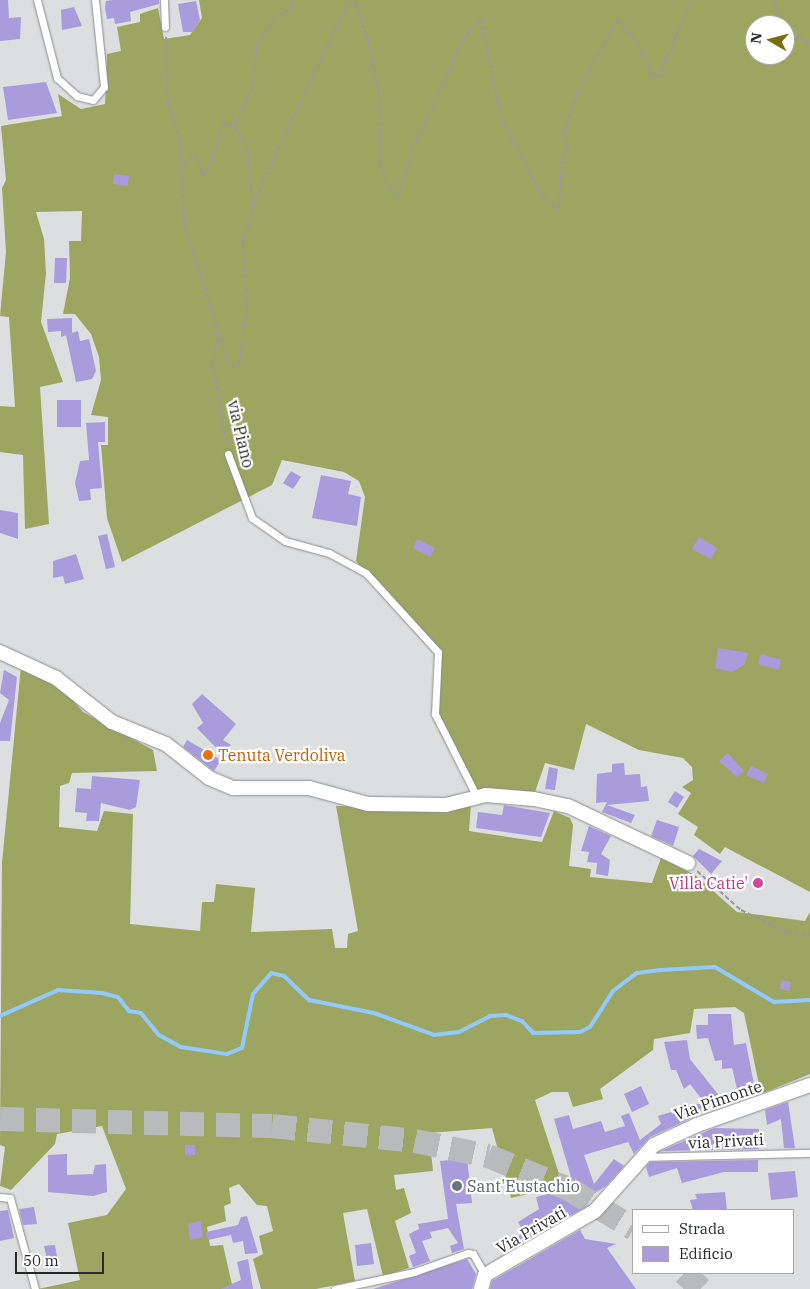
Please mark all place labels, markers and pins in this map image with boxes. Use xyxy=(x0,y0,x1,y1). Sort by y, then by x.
place label: Tenuta Verdoliva xyxy=(218,745,346,765)
marker: Tenuta Verdoliva xyxy=(202,749,214,761)
place label: Villa Catie' xyxy=(669,873,748,893)
marker: Villa Catie' xyxy=(752,877,764,889)
place label: Sant'Eustachio xyxy=(467,1176,580,1196)
marker: Sant'Eustachio xyxy=(451,1180,463,1192)

